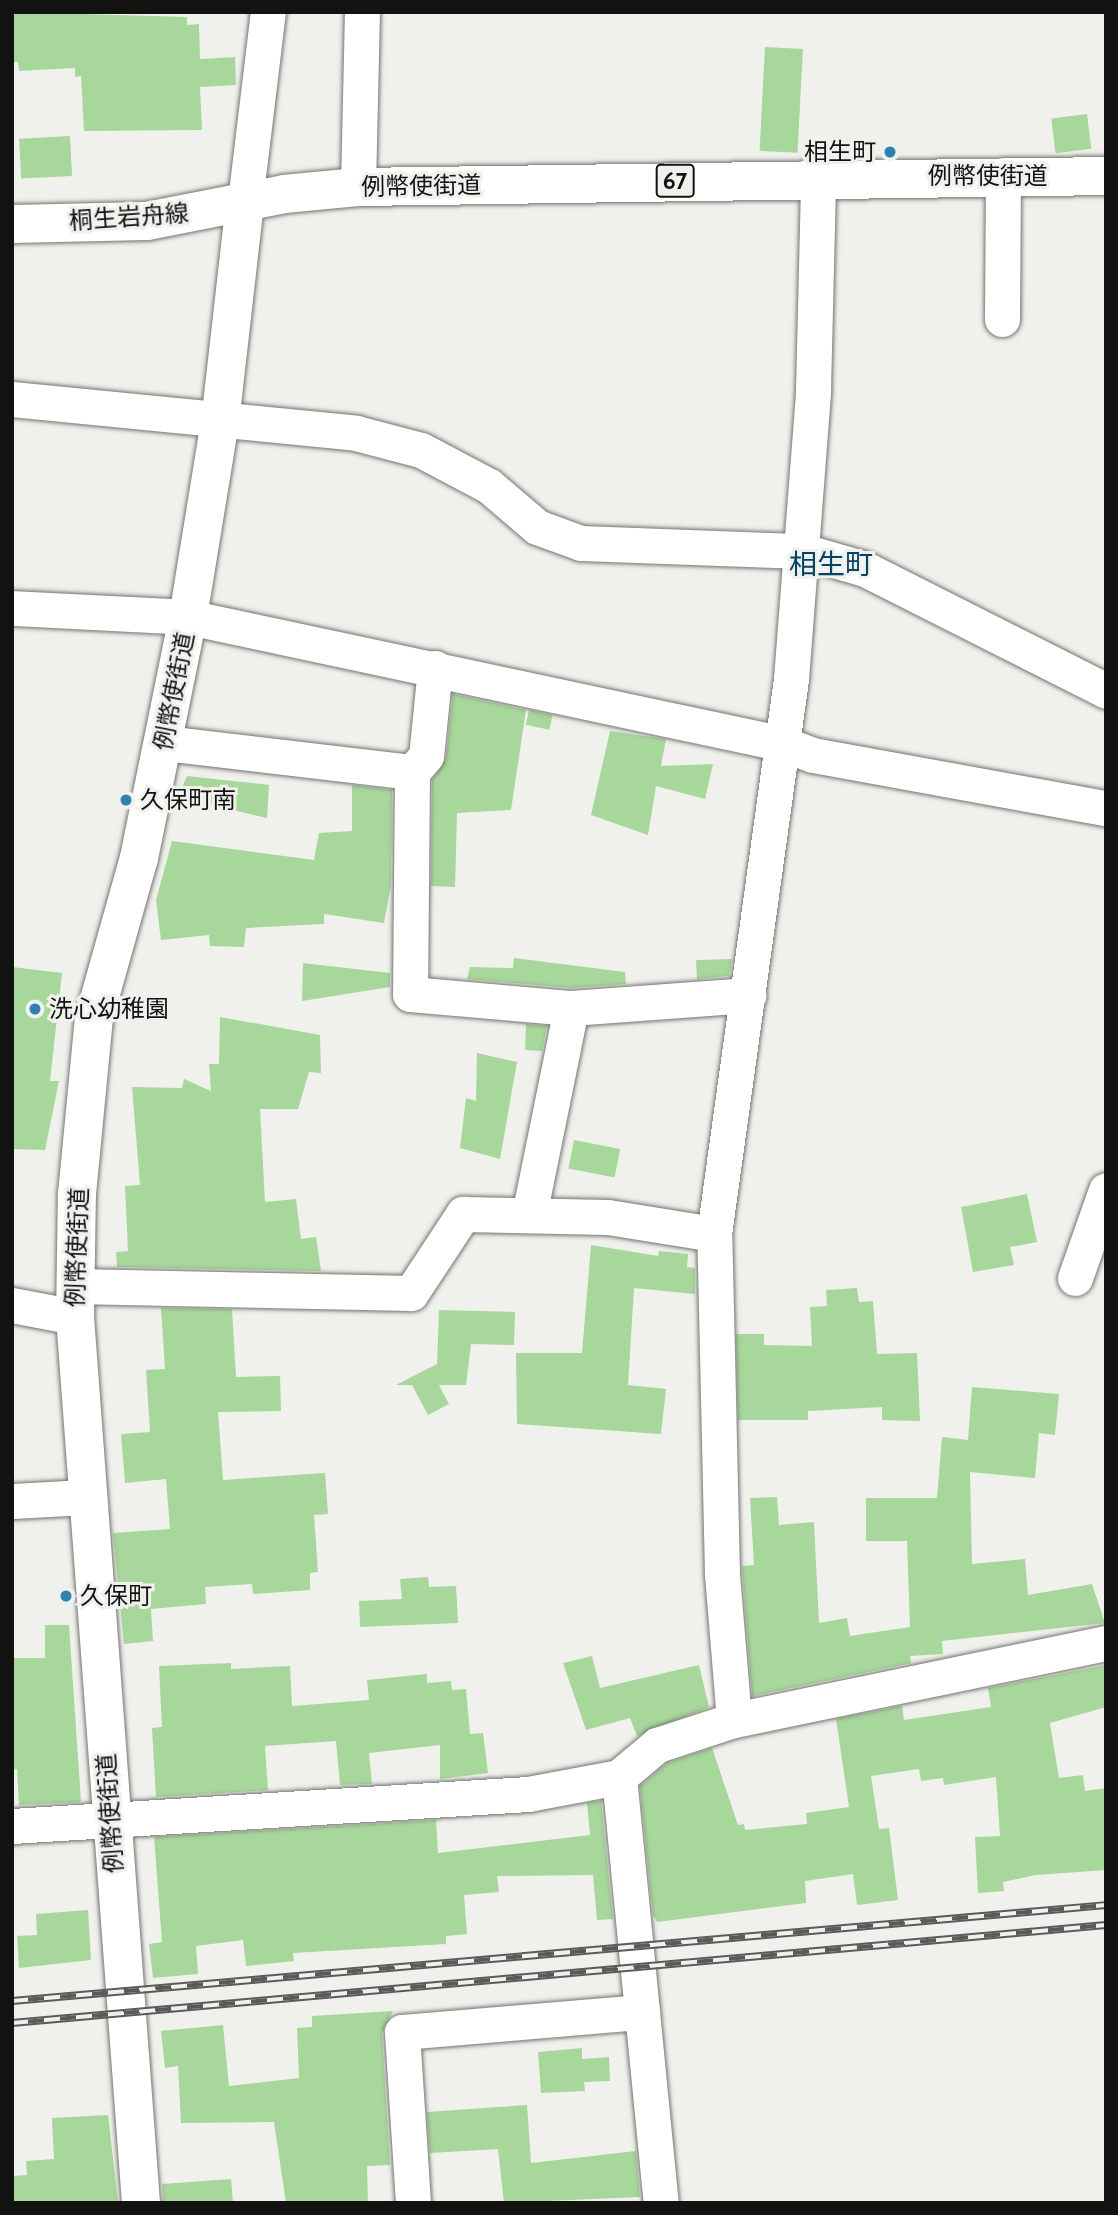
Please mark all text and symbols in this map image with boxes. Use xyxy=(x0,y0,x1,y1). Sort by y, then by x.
place label: 相生町 xyxy=(804,138,876,166)
marker: 相生町 xyxy=(882,144,898,160)
road number: 67 xyxy=(654,162,696,200)
street label: 例幣使街道 xyxy=(928,162,1048,190)
street label: 例幣使街道 xyxy=(361,171,481,201)
street label: 桐生岩舟線 xyxy=(68,198,190,236)
district label: 相生町 xyxy=(789,547,873,581)
street label: 例幣使街道 xyxy=(148,629,200,753)
place label: 久保町南 xyxy=(140,786,236,814)
marker: 久保町南 xyxy=(118,792,134,808)
place label: 洗心幼稚園 xyxy=(49,995,169,1023)
marker: 洗心幼稚園 xyxy=(27,1001,43,1017)
street label: 例幣使街道 xyxy=(61,1187,93,1307)
place label: 久保町 xyxy=(80,1582,152,1610)
marker: 久保町 xyxy=(58,1588,74,1604)
street label: 例幣使街道 xyxy=(91,1752,129,1874)

